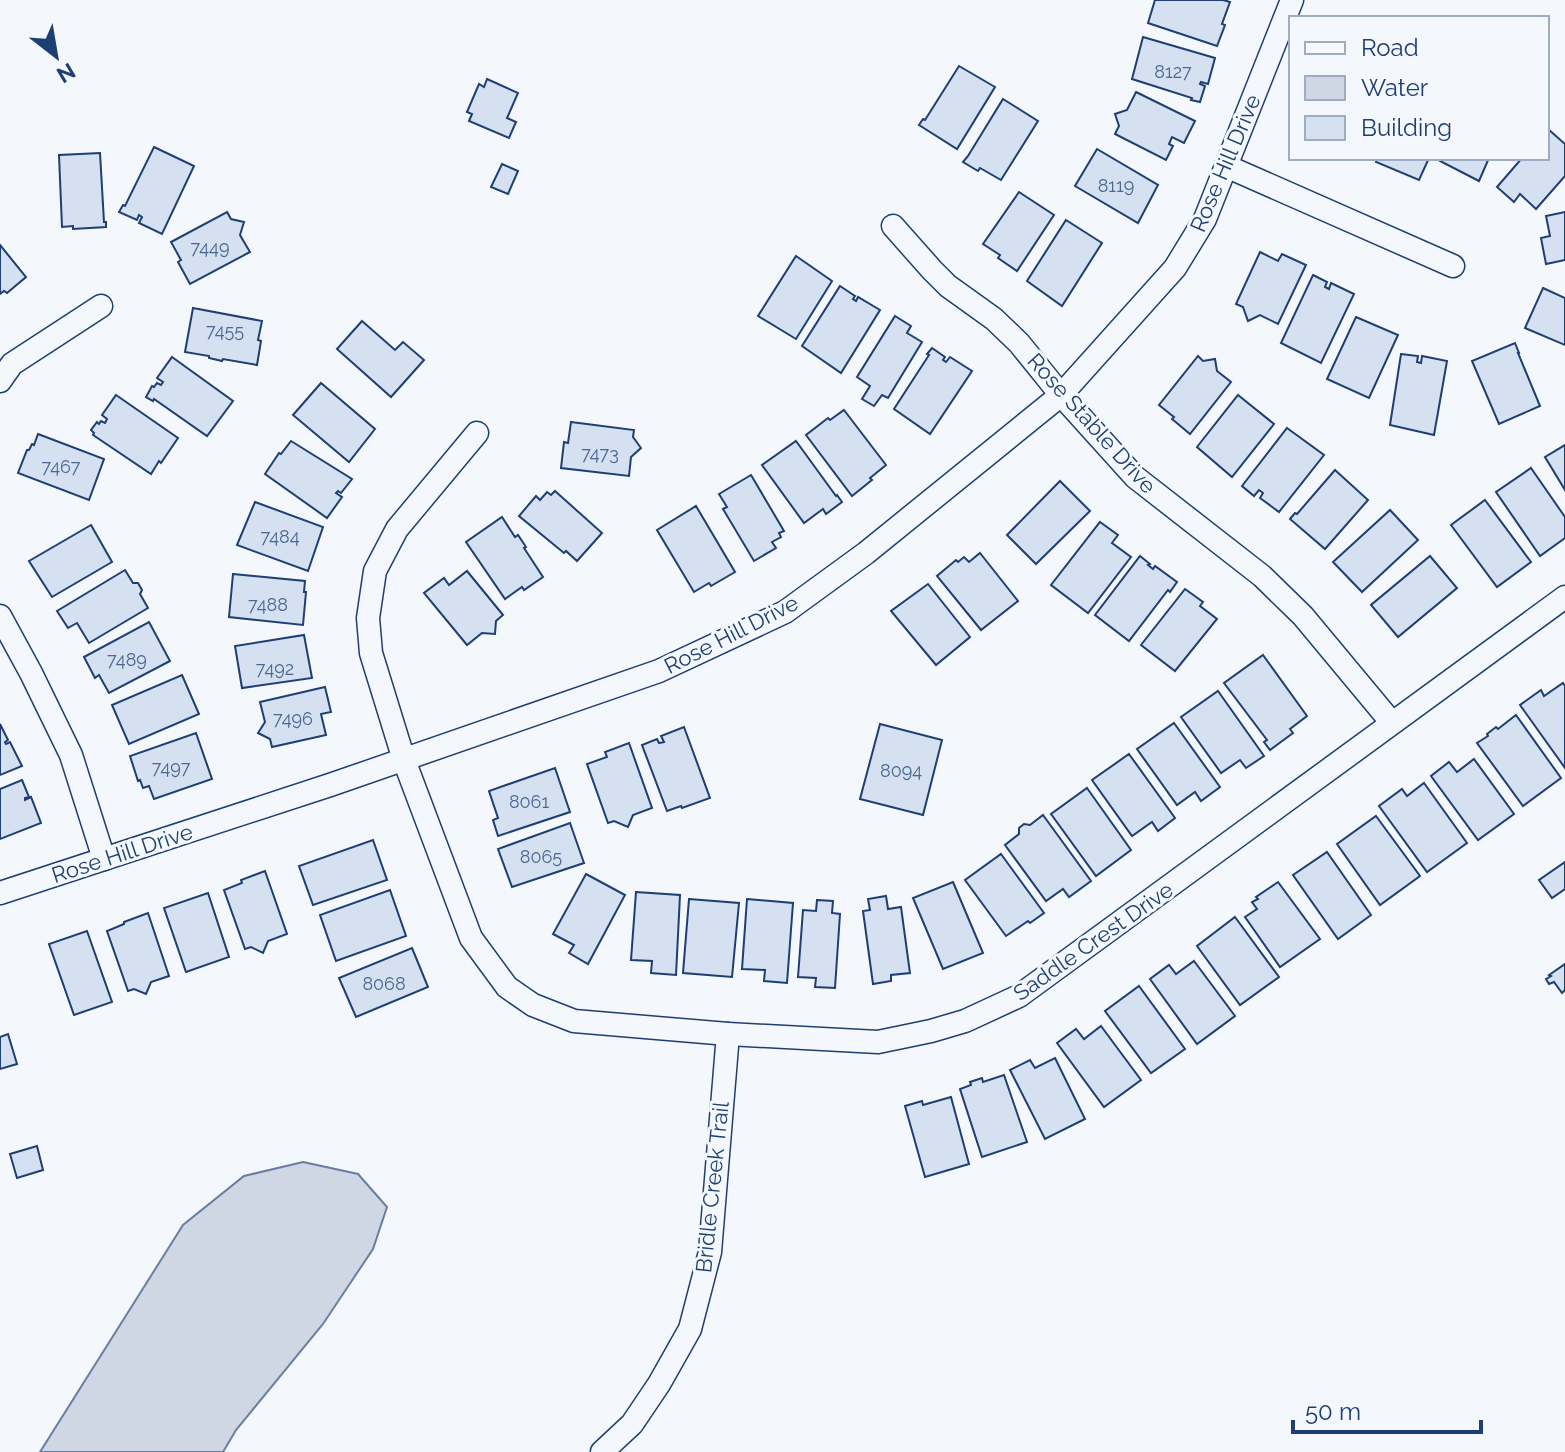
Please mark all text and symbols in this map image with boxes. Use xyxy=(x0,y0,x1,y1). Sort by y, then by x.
north arrow xyxy=(16,16,96,96)
legend xyxy=(1289,16,1549,160)
text: Road xyxy=(1361,33,1419,62)
text: N xyxy=(52,58,80,89)
house number: 8127 xyxy=(1154,61,1192,82)
text: Water xyxy=(1361,73,1429,102)
street label: Rose Hill Drive xyxy=(1184,90,1266,236)
text: Building xyxy=(1361,113,1452,142)
house number: 8119 xyxy=(1098,175,1134,196)
house number: 7449 xyxy=(191,237,229,258)
house number: 7455 xyxy=(206,320,244,341)
street label: Rose Stable Drive xyxy=(1022,348,1162,498)
house number: 7473 xyxy=(581,443,619,464)
house number: 7467 xyxy=(41,456,81,477)
house number: 7484 xyxy=(260,526,300,547)
street label: Rose Hill Drive xyxy=(660,589,802,679)
house number: 7488 xyxy=(248,594,288,615)
house number: 7489 xyxy=(107,649,147,670)
house number: 7492 xyxy=(256,658,294,679)
house number: 7496 xyxy=(273,708,313,729)
house number: 7497 xyxy=(152,757,191,778)
house number: 8094 xyxy=(880,760,922,781)
house number: 8061 xyxy=(509,791,549,812)
street label: Rose Hill Drive xyxy=(48,818,196,888)
house number: 8065 xyxy=(520,846,562,867)
street label: Saddle Crest Drive xyxy=(1008,876,1178,1006)
house number: 8068 xyxy=(362,973,406,994)
street label: Bridle Creek Trail xyxy=(690,1100,734,1274)
scale bar xyxy=(1293,1384,1481,1434)
text: 50 m xyxy=(1305,1397,1361,1426)

